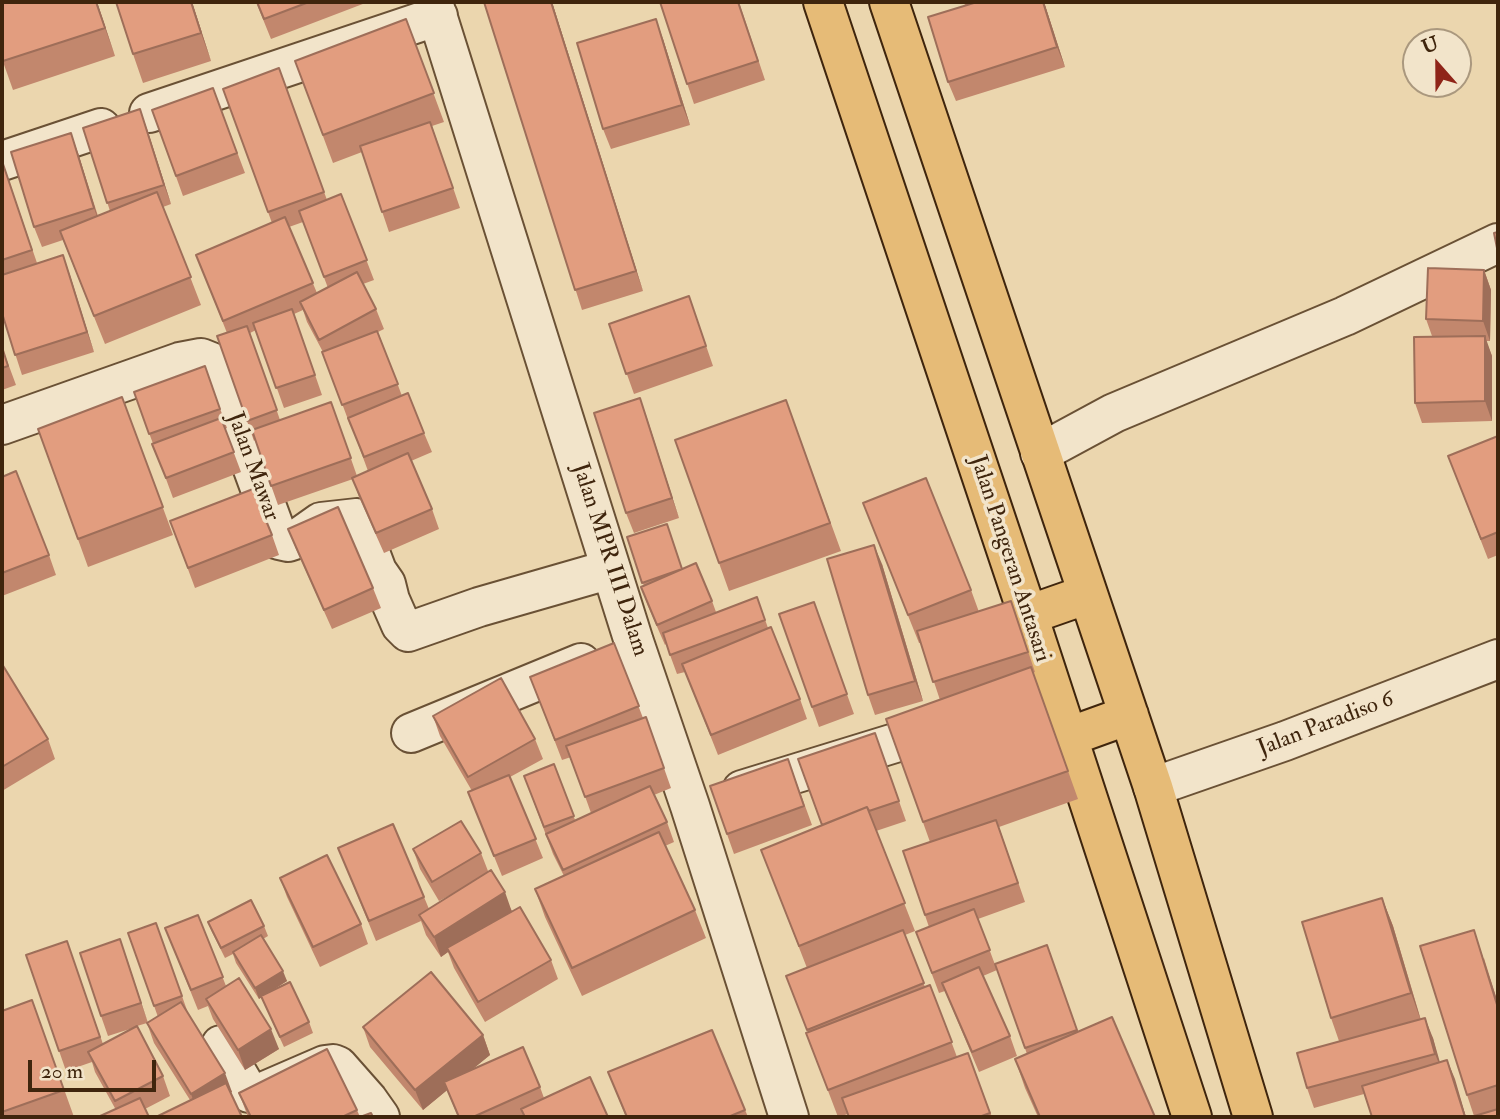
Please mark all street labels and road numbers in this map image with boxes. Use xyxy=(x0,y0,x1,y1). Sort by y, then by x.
street label: Jalan Mawar xyxy=(220,409,284,525)
street label: Jalan Pangeran Antasari xyxy=(963,452,1055,666)
street label: Jalan MPR III Dalam xyxy=(565,460,653,660)
street label: Jalan Paradiso 6 xyxy=(1254,686,1398,764)

